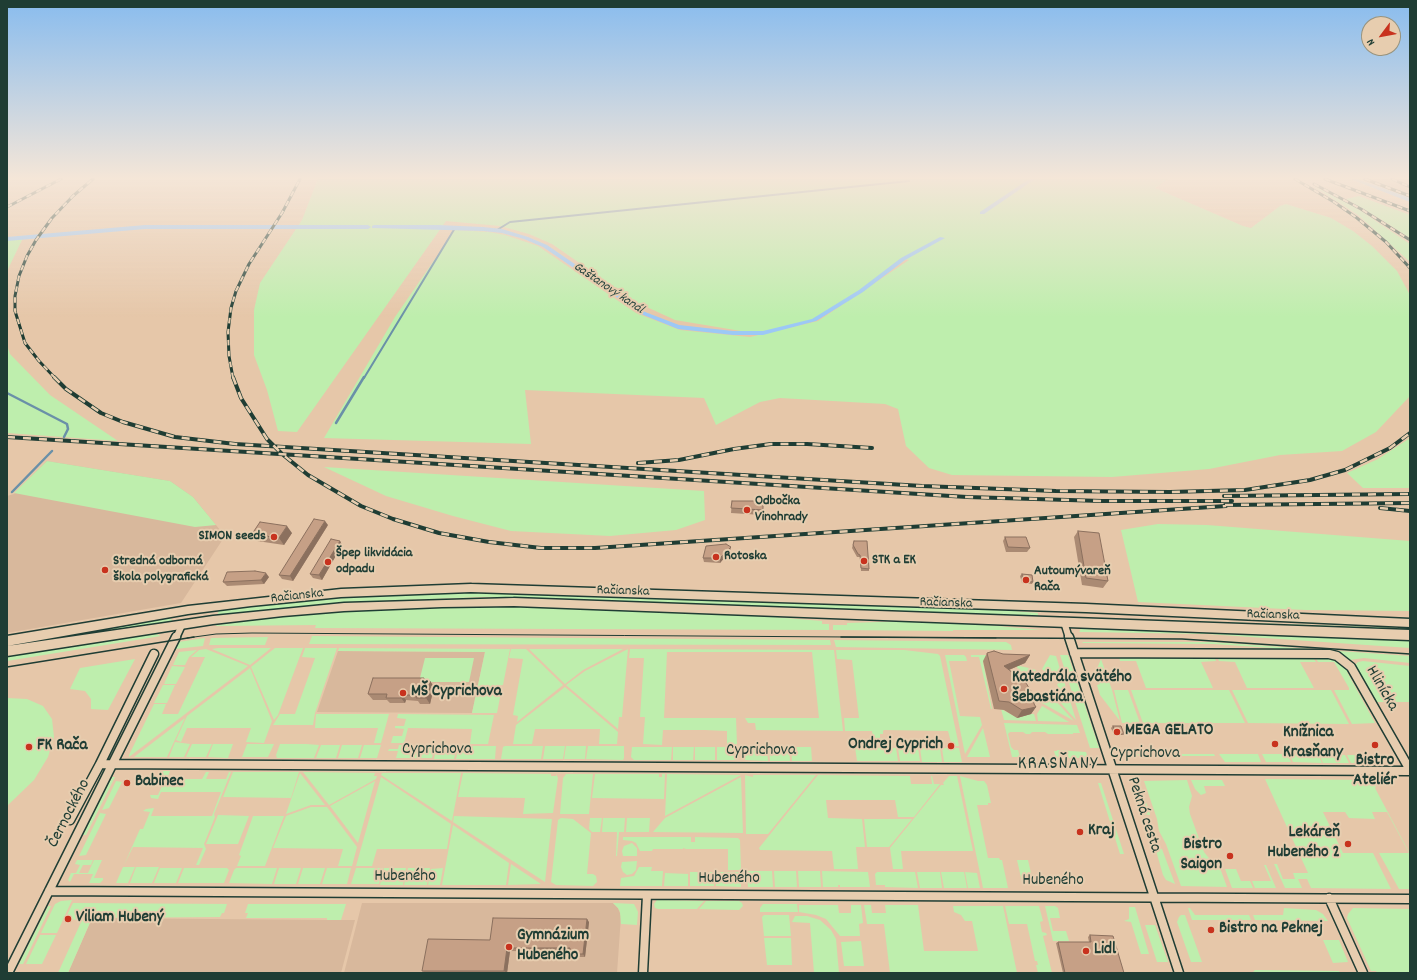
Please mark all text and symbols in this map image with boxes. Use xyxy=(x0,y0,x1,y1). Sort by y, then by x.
north arrow xyxy=(1361,16,1401,56)
text: N xyxy=(1363,35,1380,48)
water label: Gaštanový kanál xyxy=(570,260,646,318)
place label: Odbočka Vinohrady xyxy=(755,494,807,526)
marker: Odbočka Vinohrady xyxy=(742,505,752,515)
place label: SIMON seeds xyxy=(198,529,266,545)
marker: SIMON seeds xyxy=(269,532,279,542)
place label: Špep likvidácia odpadu xyxy=(336,546,412,578)
place label: Rotoska xyxy=(724,549,767,565)
marker: Rotoska xyxy=(711,552,721,562)
place label: STK a EK xyxy=(872,553,916,569)
place label: Stredná odborná škola polygrafická xyxy=(113,554,209,586)
marker: STK a EK xyxy=(859,556,869,566)
marker: Špep likvidácia odpadu xyxy=(323,557,333,567)
place label: Autoumývareň Rača xyxy=(1034,564,1111,596)
marker: Stredná odborná škola polygrafická xyxy=(100,565,110,575)
marker: Autoumývareň Rača xyxy=(1021,575,1031,585)
street label: Račianska xyxy=(596,583,650,601)
street label: Račianska xyxy=(270,586,324,608)
street label: Račianska xyxy=(919,595,973,613)
street label: Račianska xyxy=(1246,607,1300,625)
street label: Hlinícka xyxy=(1360,663,1402,715)
place label: Katedrála svätého Šebastiána xyxy=(1012,669,1132,709)
place label: MŠ Cyprichova xyxy=(411,683,502,703)
marker: Katedrála svätého Šebastiána xyxy=(999,684,1009,694)
marker: MŠ Cyprichova xyxy=(398,688,408,698)
place label: MEGA GELATO xyxy=(1125,722,1214,742)
place label: Knižnica Krasňany xyxy=(1283,724,1343,764)
marker: MEGA GELATO xyxy=(1112,727,1122,737)
place label: Ondrej Cyprich xyxy=(848,736,943,756)
place label: FK Rača xyxy=(37,737,87,757)
marker: Knižnica Krasňany xyxy=(1270,739,1280,749)
marker: Bistro Ateliér xyxy=(1370,740,1380,750)
street label: Cyprichova xyxy=(402,741,472,761)
marker: Ondrej Cyprich xyxy=(946,741,956,751)
marker: FK Rača xyxy=(24,742,34,752)
street label: Cyprichova xyxy=(726,742,796,762)
street label: Cyprichova xyxy=(1110,745,1180,765)
place label: Bistro Ateliér xyxy=(1353,752,1397,792)
district label: KRASŇANY xyxy=(1018,754,1098,776)
place label: Babinec xyxy=(135,773,184,793)
street label: Pekná cesta xyxy=(1121,775,1165,855)
street label: Černockého xyxy=(44,776,96,852)
marker: Babinec xyxy=(122,778,132,788)
place label: Kraj xyxy=(1088,822,1115,842)
place label: Lekáreň Hubeného 2 xyxy=(1267,824,1340,864)
marker: Kraj xyxy=(1075,827,1085,837)
place label: Bistro Saigon xyxy=(1181,836,1222,876)
marker: Lekáreň Hubeného 2 xyxy=(1343,839,1353,849)
marker: Bistro Saigon xyxy=(1225,851,1235,861)
street label: Hubeného xyxy=(374,868,436,888)
street label: Hubeného xyxy=(698,870,760,890)
street label: Hubeného xyxy=(1022,872,1084,892)
place label: Viliam Hubený xyxy=(76,909,164,929)
marker: Viliam Hubený xyxy=(63,914,73,924)
place label: Bistro na Peknej xyxy=(1219,920,1323,940)
marker: Bistro na Peknej xyxy=(1206,925,1216,935)
place label: Gymnázium Hubeného xyxy=(517,927,589,967)
place label: Lidl xyxy=(1094,941,1116,961)
marker: Gymnázium Hubeného xyxy=(504,942,514,952)
marker: Lidl xyxy=(1081,946,1091,956)

